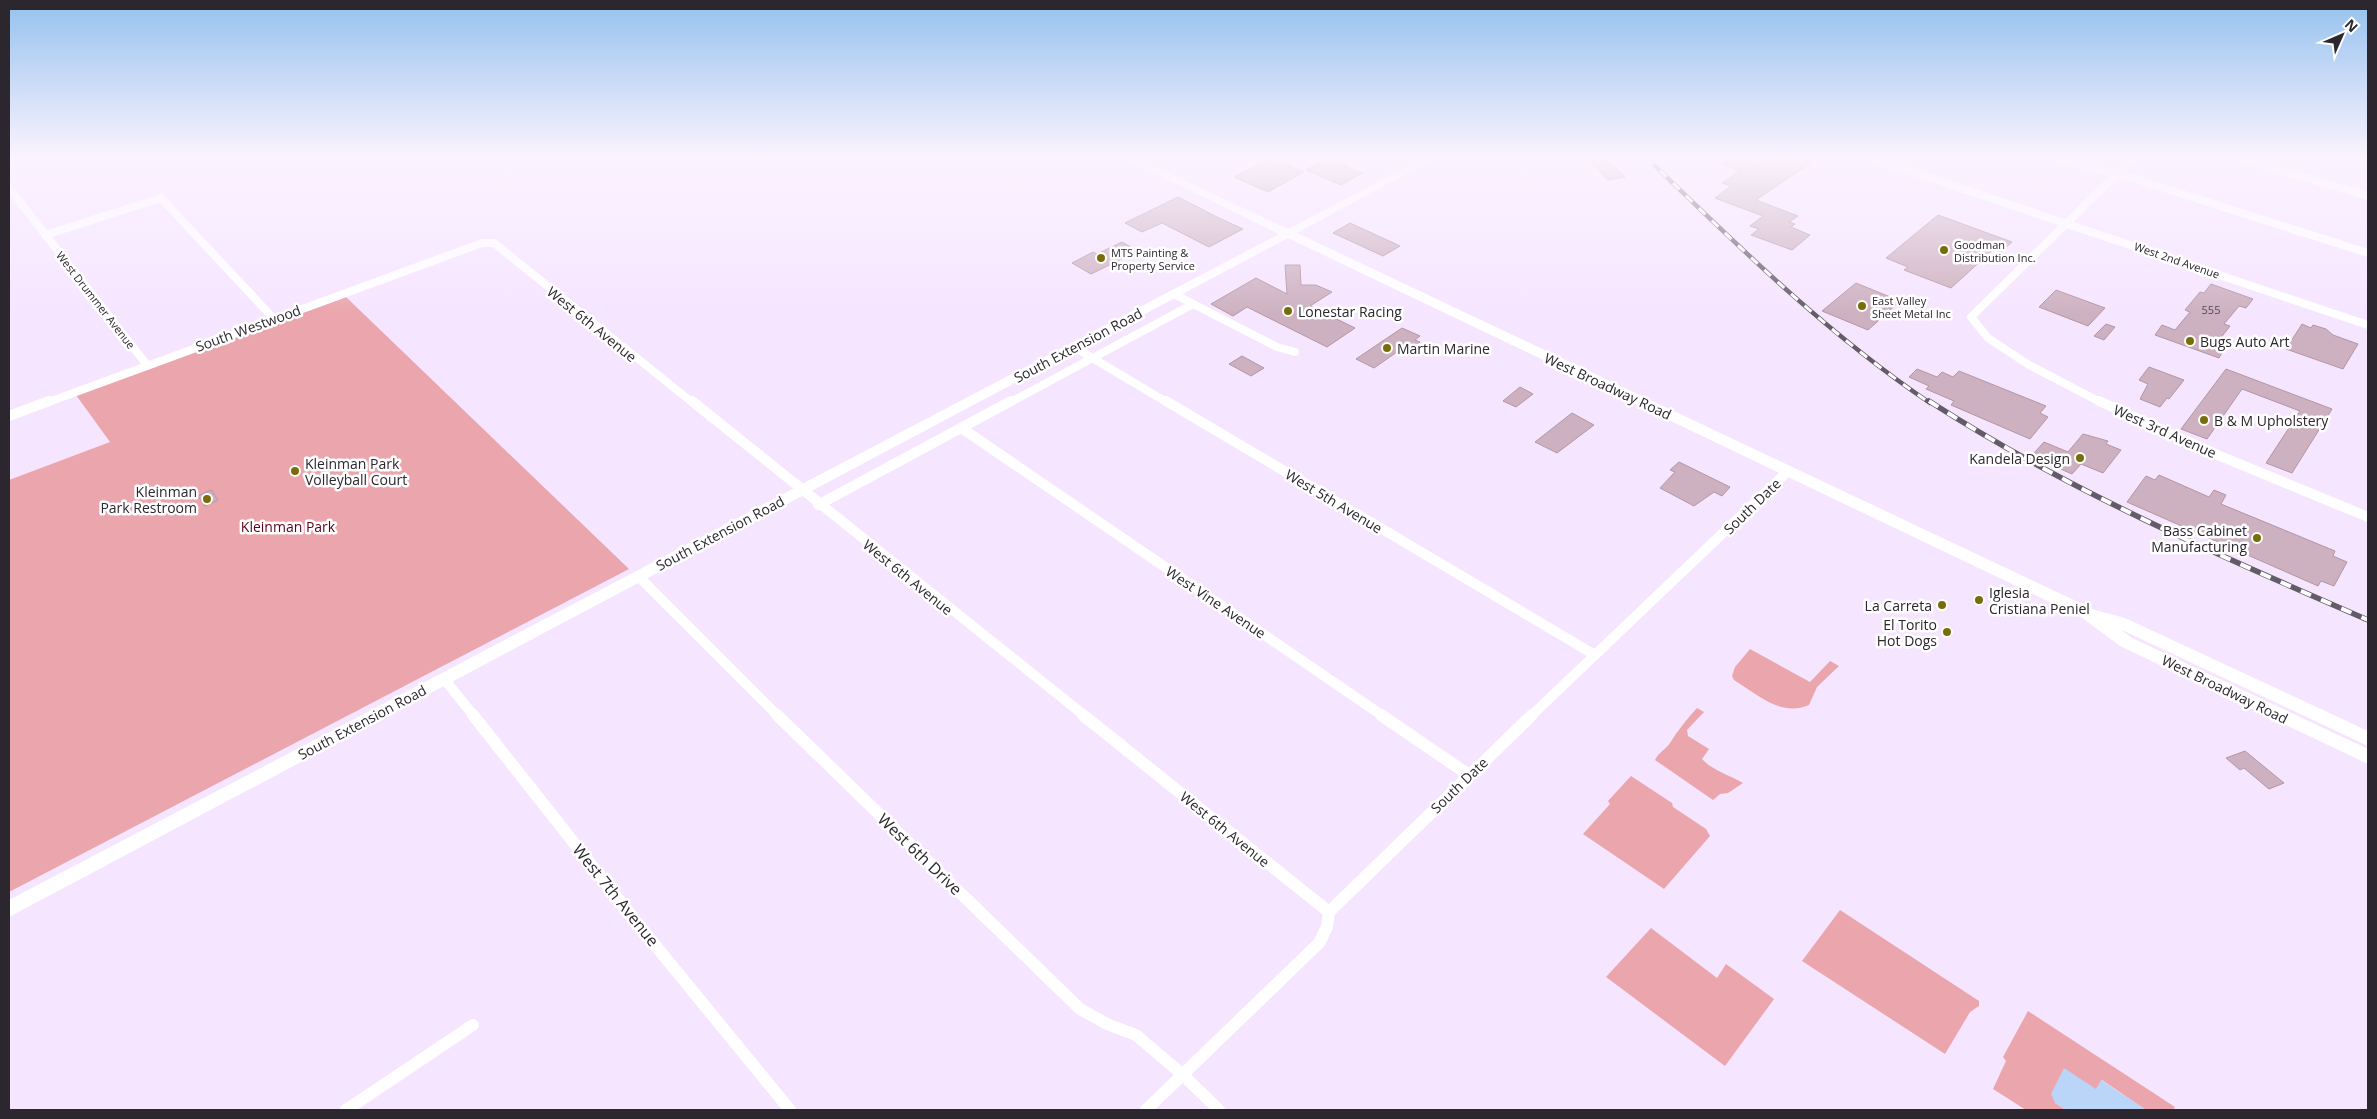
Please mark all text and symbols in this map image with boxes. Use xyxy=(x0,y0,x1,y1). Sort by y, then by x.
north arrow xyxy=(2317,10,2367,60)
text: N xyxy=(2341,15,2362,36)
place label: Goodman Distribution Inc. xyxy=(1954,237,2036,265)
street label: West 2nd Avenue xyxy=(2132,238,2222,282)
marker: Goodman Distribution Inc. xyxy=(1938,244,1950,256)
place label: MTS Painting & Property Service xyxy=(1111,245,1195,273)
street label: West Drummer Avenue xyxy=(53,248,139,352)
marker: MTS Painting & Property Service xyxy=(1095,252,1107,264)
street label: West 6th Avenue xyxy=(543,282,641,366)
place label: East Valley Sheet Metal Inc xyxy=(1872,293,1951,321)
street label: South Westwood xyxy=(193,300,303,356)
marker: East Valley Sheet Metal Inc xyxy=(1856,300,1868,312)
place label: Lonestar Racing xyxy=(1298,302,1402,321)
house number: 555 xyxy=(2202,302,2220,317)
street label: South Extension Road xyxy=(1011,303,1145,387)
marker: Lonestar Racing xyxy=(1282,305,1294,317)
place label: Bugs Auto Art xyxy=(2200,332,2290,351)
marker: Bugs Auto Art xyxy=(2184,335,2196,347)
place label: Martin Marine xyxy=(1397,339,1490,358)
marker: Martin Marine xyxy=(1381,342,1393,354)
street label: West Broadway Road xyxy=(1541,348,1675,424)
street label: West 3rd Avenue xyxy=(2111,400,2220,462)
place label: B & M Upholstery xyxy=(2214,411,2329,430)
marker: B & M Upholstery xyxy=(2198,414,2210,426)
place label: Kandela Design xyxy=(1969,449,2070,468)
marker: Kandela Design xyxy=(2074,452,2086,464)
place label: Kleinman Park Volleyball Court xyxy=(305,454,407,489)
marker: Kleinman Park Volleyball Court xyxy=(289,465,301,477)
street label: West 5th Avenue xyxy=(1282,465,1386,538)
street label: South Date xyxy=(1719,474,1785,538)
place label: Kleinman Park Restroom xyxy=(100,482,197,517)
street label: South Extension Road xyxy=(653,491,787,575)
marker: Kleinman Park Restroom xyxy=(201,493,213,505)
park label: Kleinman Park xyxy=(241,517,336,536)
place label: Bass Cabinet Manufacturing xyxy=(2151,521,2247,556)
marker: Bass Cabinet Manufacturing xyxy=(2251,532,2263,544)
street label: West 6th Avenue xyxy=(859,535,957,619)
street label: West Vine Avenue xyxy=(1162,561,1270,643)
place label: Iglesia Cristiana Peniel xyxy=(1989,583,2090,618)
marker: Iglesia Cristiana Peniel xyxy=(1973,594,1985,606)
place label: La Carreta xyxy=(1865,596,1932,615)
marker: La Carreta xyxy=(1936,599,1948,611)
place label: El Torito Hot Dogs xyxy=(1877,615,1937,650)
marker: El Torito Hot Dogs xyxy=(1941,626,1953,638)
street label: West Broadway Road xyxy=(2159,650,2291,728)
street label: South Extension Road xyxy=(295,680,429,764)
street label: South Date xyxy=(1426,753,1492,817)
street label: West 6th Avenue xyxy=(1176,787,1274,871)
street label: West 6th Drive xyxy=(873,808,967,900)
street label: West 7th Avenue xyxy=(568,839,664,951)

